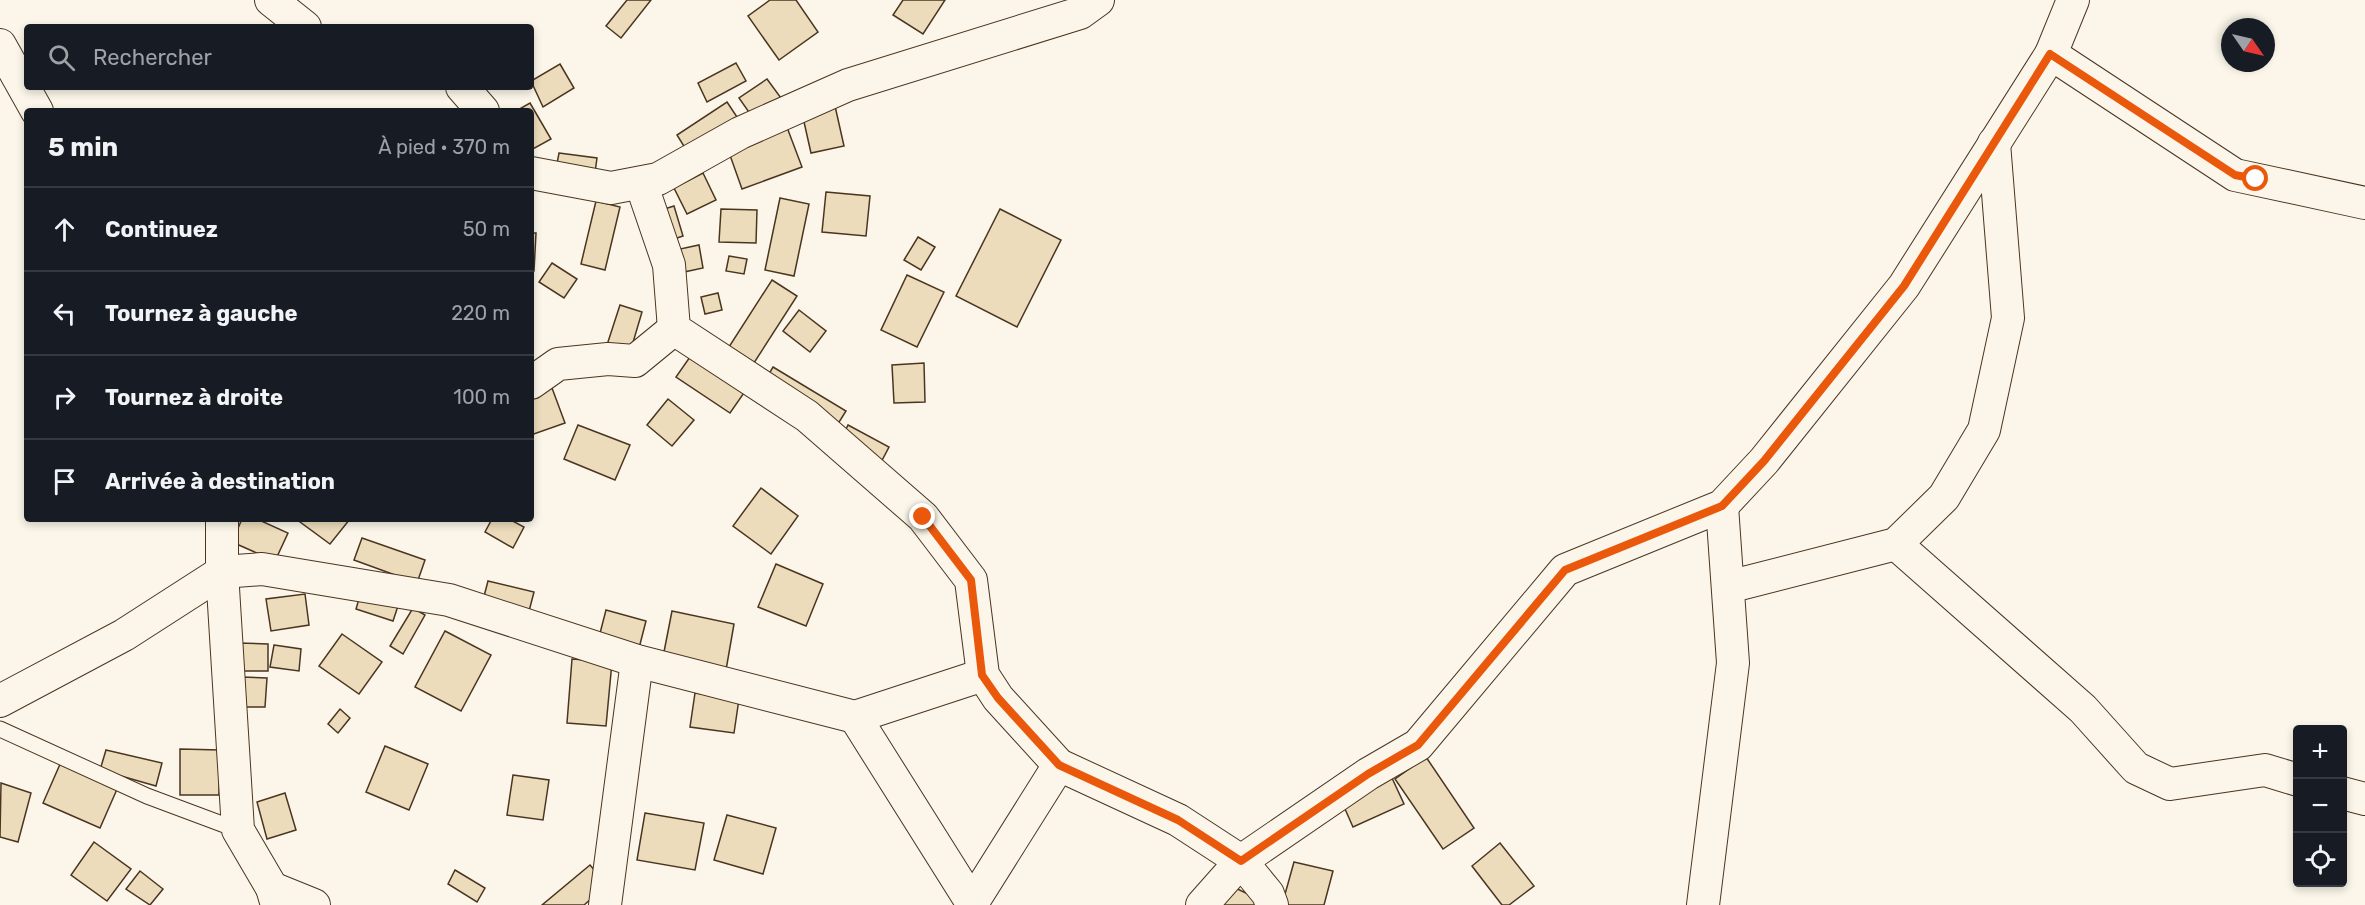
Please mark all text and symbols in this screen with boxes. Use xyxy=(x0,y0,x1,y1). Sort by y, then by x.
north arrow xyxy=(2221,18,2275,72)
search box xyxy=(24,24,534,90)
icon: search xyxy=(45,41,78,74)
text: Rechercher xyxy=(93,44,212,71)
text: 5 min xyxy=(48,132,118,163)
text: À pied · 370 m xyxy=(378,135,510,159)
route start xyxy=(2242,165,2268,191)
icon: ahead xyxy=(48,213,81,246)
text: Continuez xyxy=(105,216,218,243)
text: 50 m xyxy=(463,217,510,241)
icon: left xyxy=(48,297,81,330)
text: Tournez à gauche xyxy=(105,300,298,327)
text: 220 m xyxy=(451,301,510,325)
icon: right xyxy=(48,381,81,414)
text: Tournez à droite xyxy=(105,384,283,411)
text: 100 m xyxy=(453,385,510,409)
icon: arrive xyxy=(48,465,81,498)
text: Arrivée à destination xyxy=(105,468,335,495)
route end xyxy=(909,503,935,529)
map controls xyxy=(2293,725,2347,887)
button: + xyxy=(2293,725,2347,779)
button: − xyxy=(2293,779,2347,833)
button: locate xyxy=(2293,833,2347,887)

